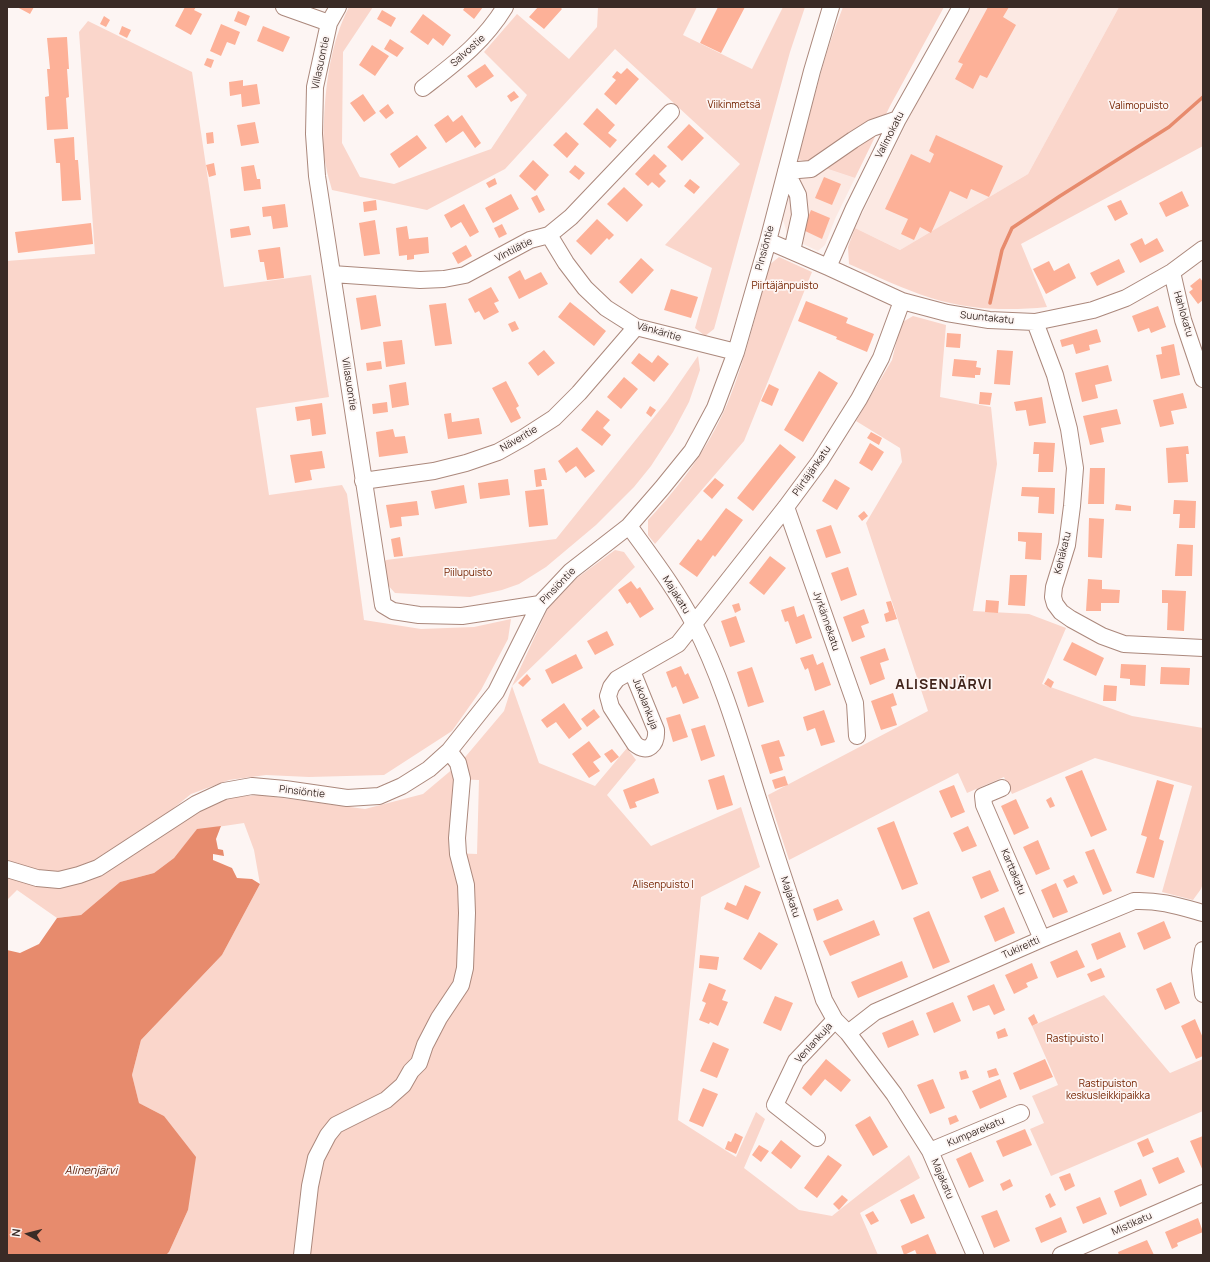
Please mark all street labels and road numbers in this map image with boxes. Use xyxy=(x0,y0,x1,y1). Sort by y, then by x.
street label: Salvostie xyxy=(448,32,488,70)
street label: Villasuontie xyxy=(310,36,332,90)
street label: Valimokatu xyxy=(873,110,907,160)
street label: Pinsiöntie xyxy=(753,224,777,272)
street label: Vintilätie xyxy=(493,235,535,265)
street label: Hahlokatu xyxy=(1171,290,1195,338)
street label: Suuntakatu xyxy=(960,309,1014,327)
street label: Vänkäritie xyxy=(635,320,683,344)
street label: Villasuontie xyxy=(339,357,359,411)
street label: Näveritie xyxy=(498,424,540,454)
street label: Piirtäjänkatu xyxy=(790,444,834,498)
street label: Kehäkatu xyxy=(1052,531,1074,575)
street label: Pinsiöntie xyxy=(538,565,578,607)
street label: Majakatu xyxy=(660,574,692,616)
street label: Jyrkännekatu xyxy=(810,590,842,652)
street label: Jukolankuja xyxy=(630,677,660,731)
street label: Pinsiöntie xyxy=(278,783,326,801)
street label: Karttakatu xyxy=(998,847,1028,897)
street label: Majakatu xyxy=(778,875,802,919)
street label: Tukireitti xyxy=(1000,934,1042,962)
street label: Venlankuja xyxy=(793,1020,835,1066)
street label: Kumparekatu xyxy=(945,1115,1007,1149)
street label: Majakatu xyxy=(928,1157,956,1201)
street label: Mistikatu xyxy=(1110,1210,1154,1238)

